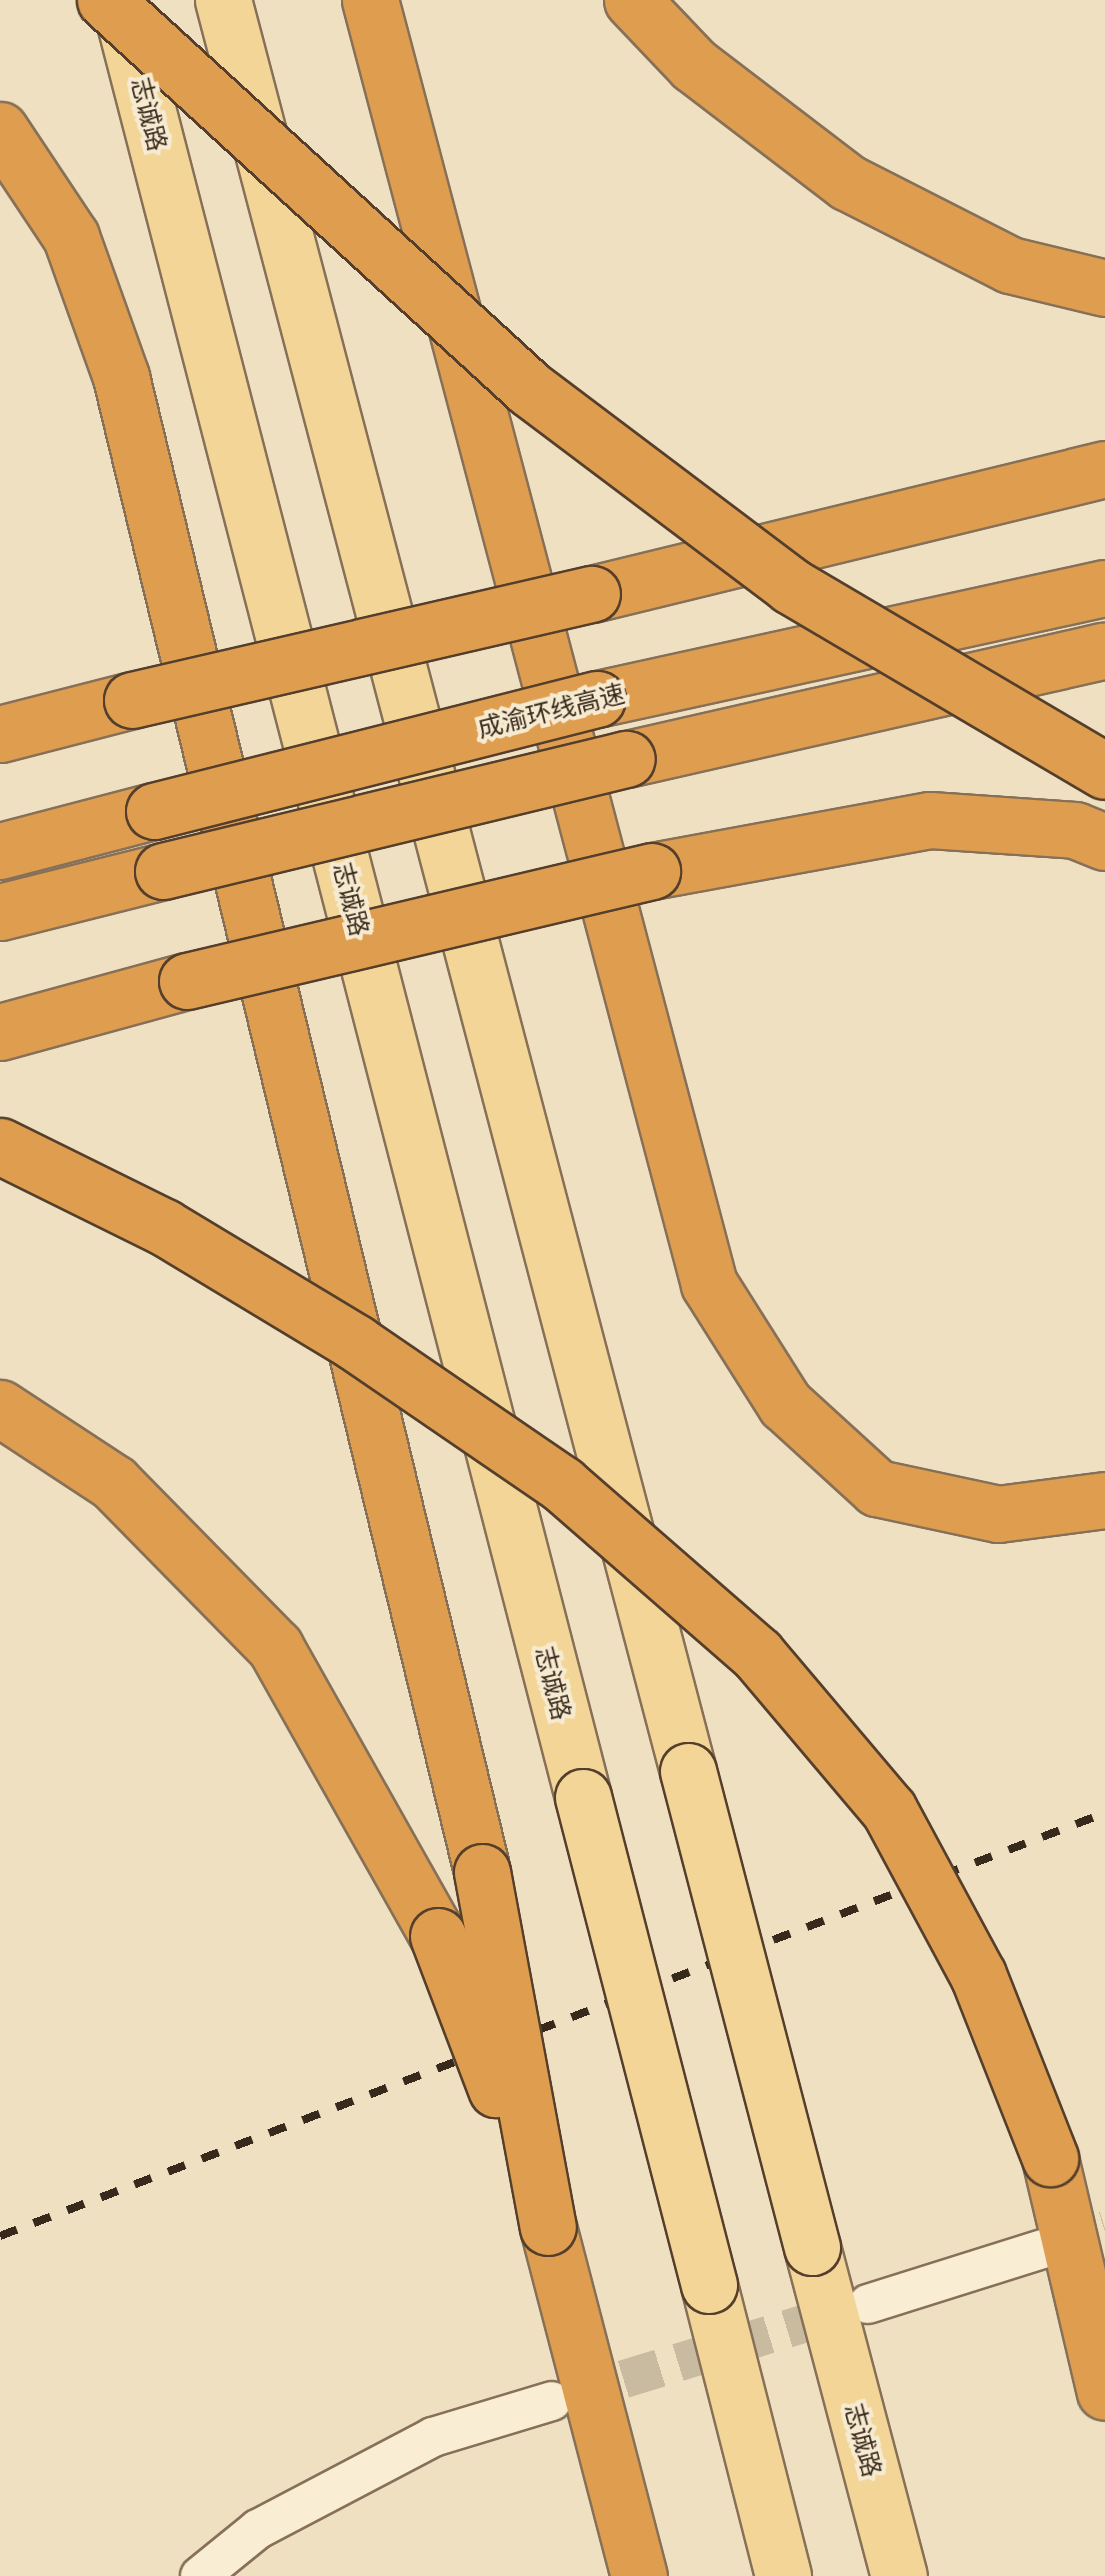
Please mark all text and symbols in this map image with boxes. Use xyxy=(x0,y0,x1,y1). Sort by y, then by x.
street label: 志诚路 xyxy=(125,74,173,154)
street label: 成渝环线高速 xyxy=(475,678,627,744)
street label: 志诚路 xyxy=(327,859,375,939)
street label: 志诚路 xyxy=(529,1643,577,1723)
street label: 志诚路 xyxy=(839,2400,887,2480)

